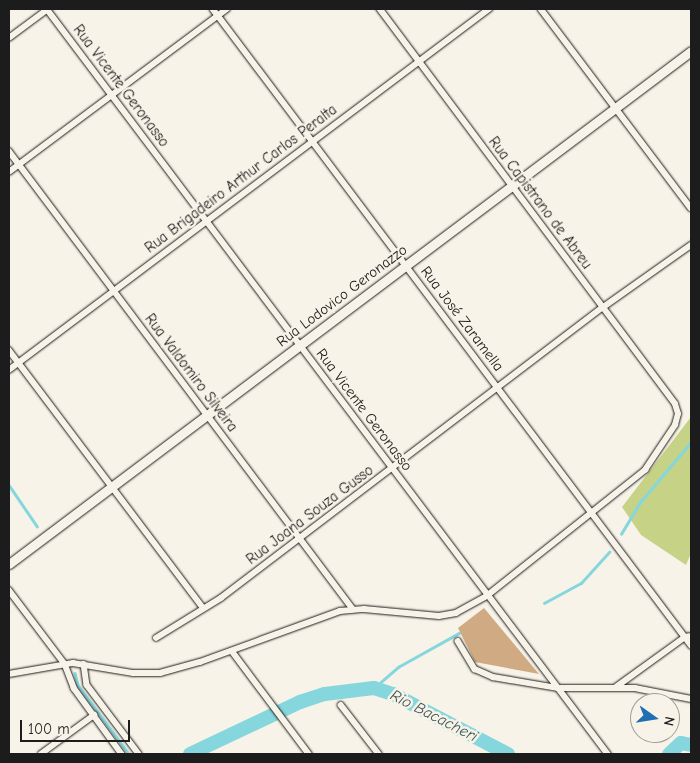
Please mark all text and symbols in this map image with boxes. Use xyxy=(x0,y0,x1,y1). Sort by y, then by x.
street label: Rua Vicente Geronasso xyxy=(69,21,173,151)
street label: Rua Brigadeiro Arthur Carlos Peralta xyxy=(141,101,341,257)
street label: Rua Capistrano de Abreu xyxy=(484,133,596,273)
street label: Rua Lodovico Geronazzo xyxy=(273,241,411,351)
street label: Rua José Zaramella xyxy=(417,263,507,375)
street label: Rua Valdomiro Silveira xyxy=(141,310,241,436)
street label: Rua Vicente Geronasso xyxy=(312,345,416,475)
street label: Rua Joana Souza Gusso xyxy=(243,461,377,569)
water label: Rio Bacacheri xyxy=(387,686,481,746)
north arrow xyxy=(630,693,680,743)
scale bar xyxy=(22,710,132,742)
text: N xyxy=(660,715,678,728)
text: 100 m xyxy=(28,720,70,738)

